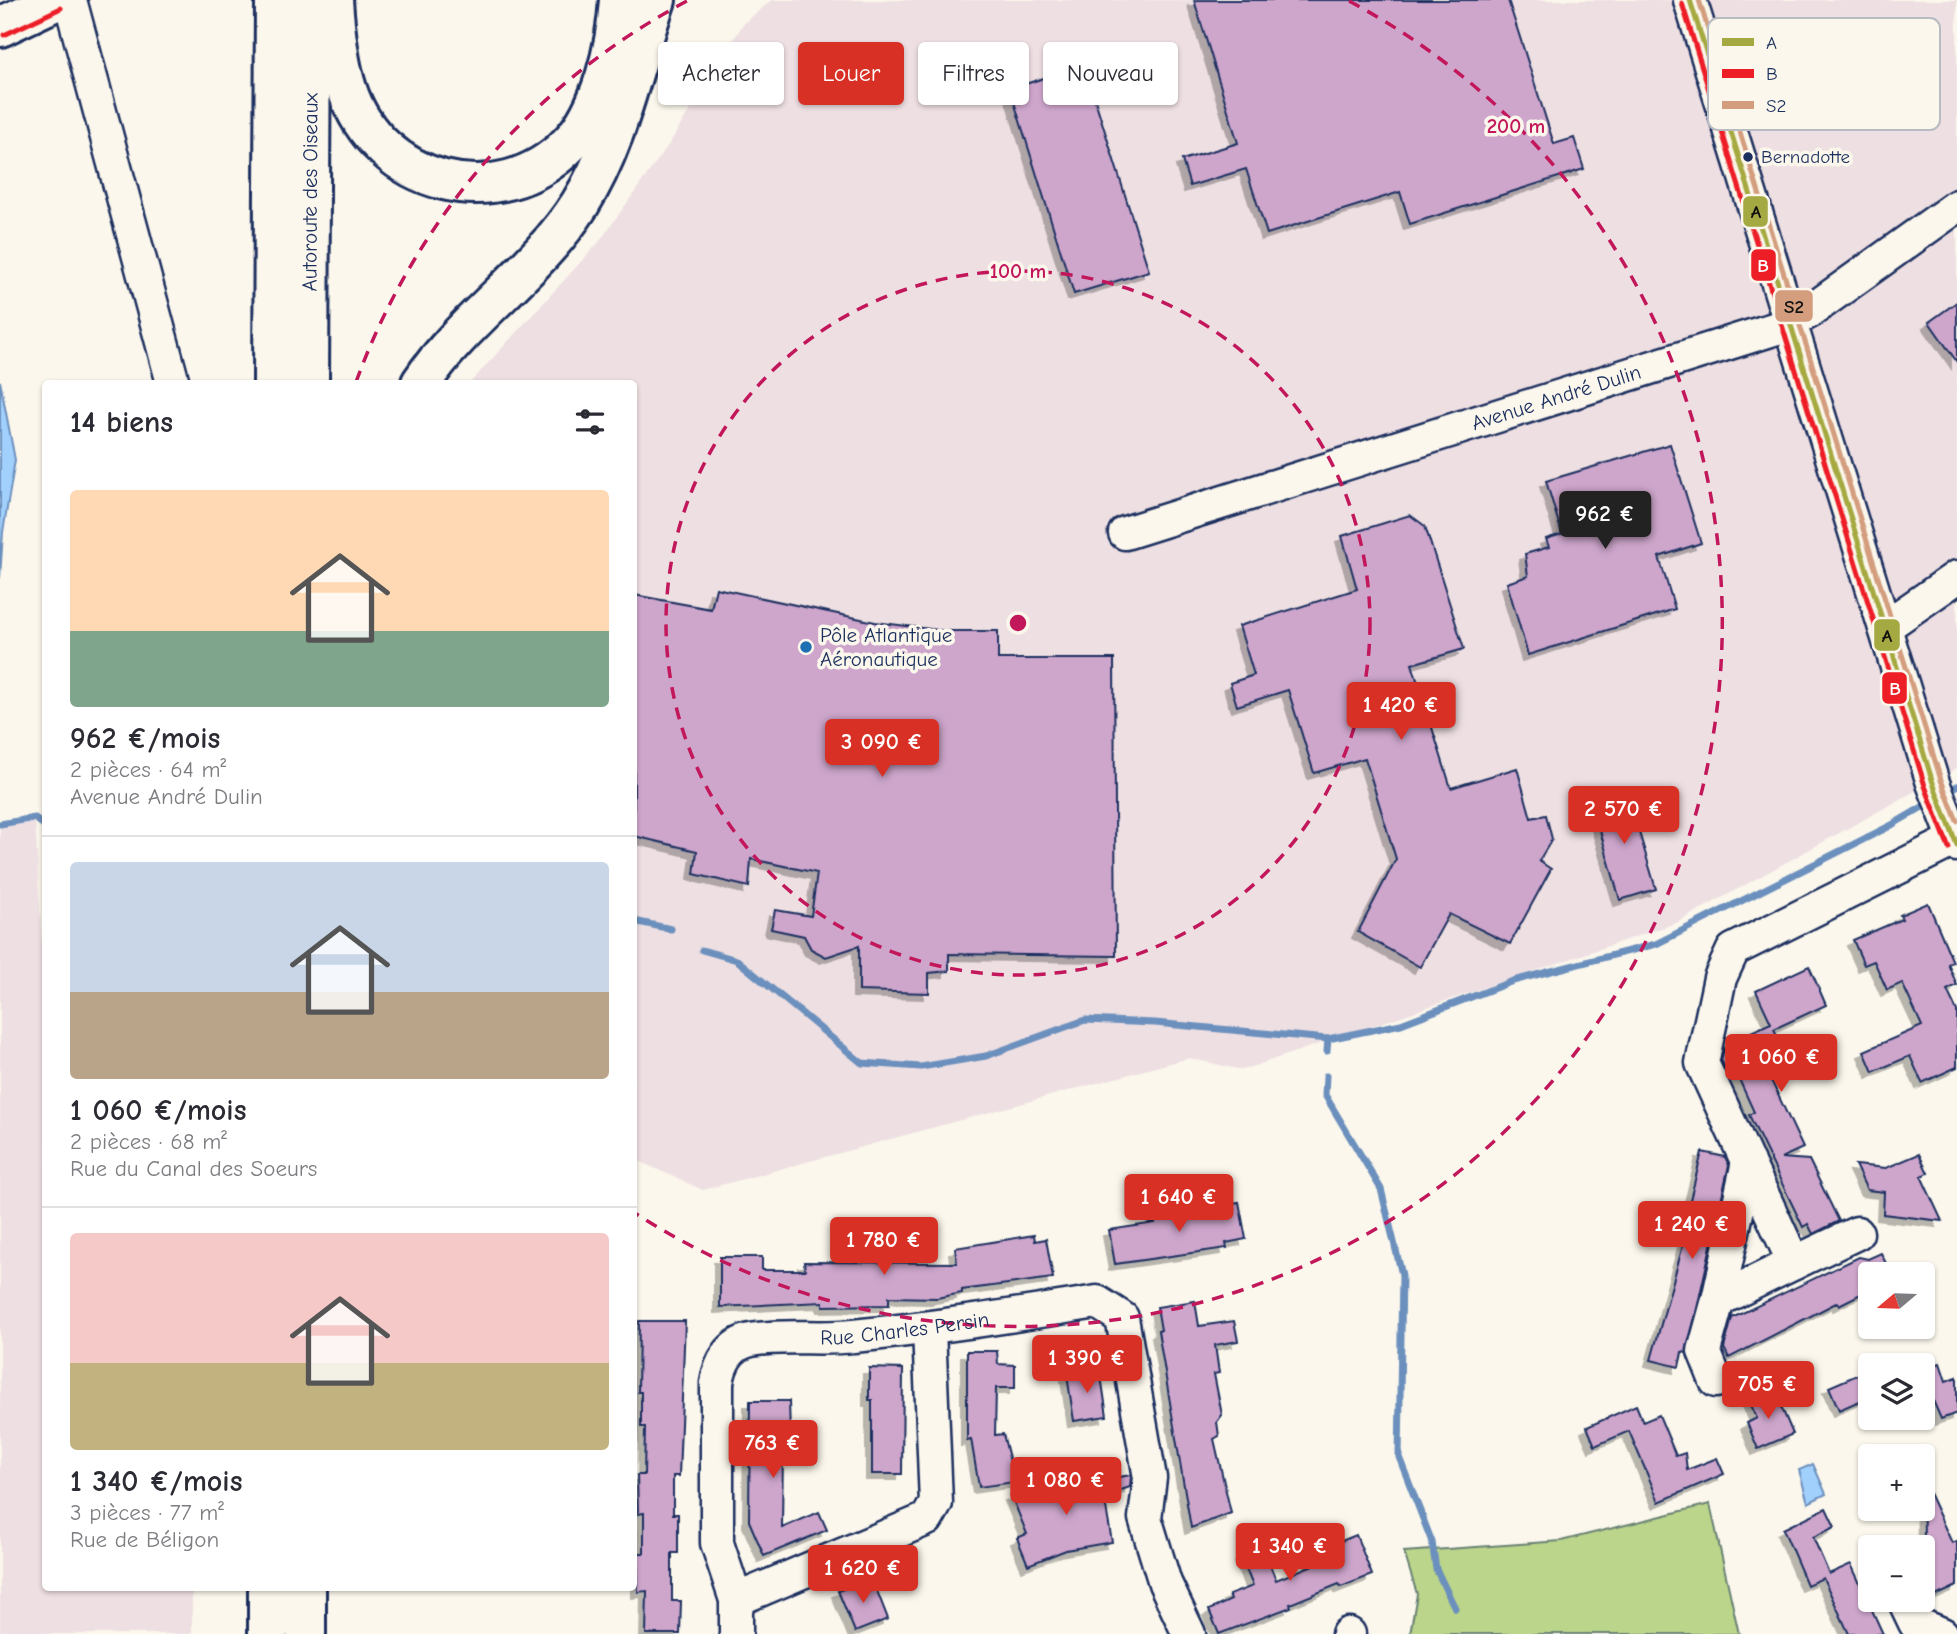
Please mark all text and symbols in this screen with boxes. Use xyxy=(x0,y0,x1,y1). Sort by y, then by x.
legend xyxy=(1708,18,1940,130)
text: A xyxy=(1766,32,1777,54)
chip: Acheter xyxy=(658,42,784,105)
chip: Louer xyxy=(798,42,904,105)
chip: Filtres xyxy=(918,42,1029,105)
chip: Nouveau xyxy=(1043,42,1178,105)
text: B xyxy=(1766,63,1778,85)
street label: Autoroute des Oiseaux xyxy=(297,93,323,291)
text: S2 xyxy=(1766,95,1786,117)
text: 200 m xyxy=(1487,114,1545,138)
place label: Bernadotte xyxy=(1761,146,1850,168)
marker: Bernadotte xyxy=(1741,150,1755,164)
line badge: A xyxy=(1742,195,1769,228)
text: A xyxy=(1751,201,1762,223)
line badge: B xyxy=(1750,248,1777,282)
text: B xyxy=(1757,255,1769,277)
text: 100 m xyxy=(990,259,1046,283)
line badge: S2 xyxy=(1774,289,1814,323)
text: S2 xyxy=(1784,296,1804,318)
street label: Avenue André Dulin xyxy=(1469,360,1644,435)
icon: filters xyxy=(571,403,609,441)
text: 14 biens xyxy=(70,405,173,440)
pin: 962 € xyxy=(1556,491,1654,551)
text: 962 € xyxy=(1575,500,1635,527)
icon: home xyxy=(277,535,403,661)
centre of rings xyxy=(1006,611,1030,635)
line badge: A xyxy=(1873,618,1901,652)
place label: Pôle Atlantique Aéronautique xyxy=(820,623,952,671)
text: A xyxy=(1882,625,1893,647)
marker: Pôle Atlantique Aéronautique xyxy=(798,639,814,655)
line badge: B xyxy=(1881,671,1908,705)
text: B xyxy=(1889,678,1901,700)
pin: 1 420 € xyxy=(1336,682,1466,742)
text: 1 420 € xyxy=(1363,691,1439,718)
pin: 3 090 € xyxy=(817,720,947,779)
text: 962 €/mois xyxy=(70,721,220,756)
text: 3 090 € xyxy=(841,728,923,755)
text: 2 pièces · 64 m² xyxy=(70,756,226,783)
text: Avenue André Dulin xyxy=(70,783,263,810)
pin: 2 570 € xyxy=(1559,786,1689,846)
text: 2 570 € xyxy=(1584,795,1664,822)
icon: home xyxy=(277,907,403,1033)
pin: 1 060 € xyxy=(1716,1034,1846,1094)
text: 1 060 € xyxy=(1741,1043,1821,1070)
text: 1 060 €/mois xyxy=(70,1093,246,1128)
text: 2 pièces · 68 m² xyxy=(70,1128,227,1155)
text: Rue du Canal des Soeurs xyxy=(70,1155,317,1182)
pin: 1 640 € xyxy=(1114,1174,1244,1234)
text: 1 640 € xyxy=(1140,1183,1218,1210)
pin: 1 240 € xyxy=(1627,1202,1757,1261)
text: 1 240 € xyxy=(1654,1210,1730,1237)
pin: 1 780 € xyxy=(819,1218,949,1277)
text: 1 780 € xyxy=(846,1226,922,1253)
north arrow xyxy=(1858,1262,1936,1339)
map controls xyxy=(1858,1262,1935,1612)
icon: home xyxy=(277,1278,403,1404)
street label: Rue Charles Persin xyxy=(820,1307,991,1350)
pin: 1 390 € xyxy=(1022,1336,1152,1395)
text: 1 390 € xyxy=(1048,1344,1126,1371)
button: layers xyxy=(1858,1353,1935,1430)
pin: 705 € xyxy=(1719,1362,1817,1421)
text: 705 € xyxy=(1738,1370,1798,1397)
pin: 763 € xyxy=(724,1420,822,1480)
text: 763 € xyxy=(745,1429,801,1456)
button: + xyxy=(1858,1444,1935,1521)
pin: 1 080 € xyxy=(1001,1458,1131,1517)
text: 1 340 €/mois xyxy=(70,1464,242,1499)
text: 1 080 € xyxy=(1026,1466,1106,1493)
text: 3 pièces · 77 m² xyxy=(70,1499,224,1526)
pin: 1 340 € xyxy=(1225,1524,1355,1583)
text: Rue de Béligon xyxy=(70,1526,219,1553)
text: 1 340 € xyxy=(1252,1532,1328,1559)
button: − xyxy=(1858,1535,1935,1612)
pin: 1 620 € xyxy=(798,1546,928,1605)
text: 1 620 € xyxy=(824,1554,902,1581)

